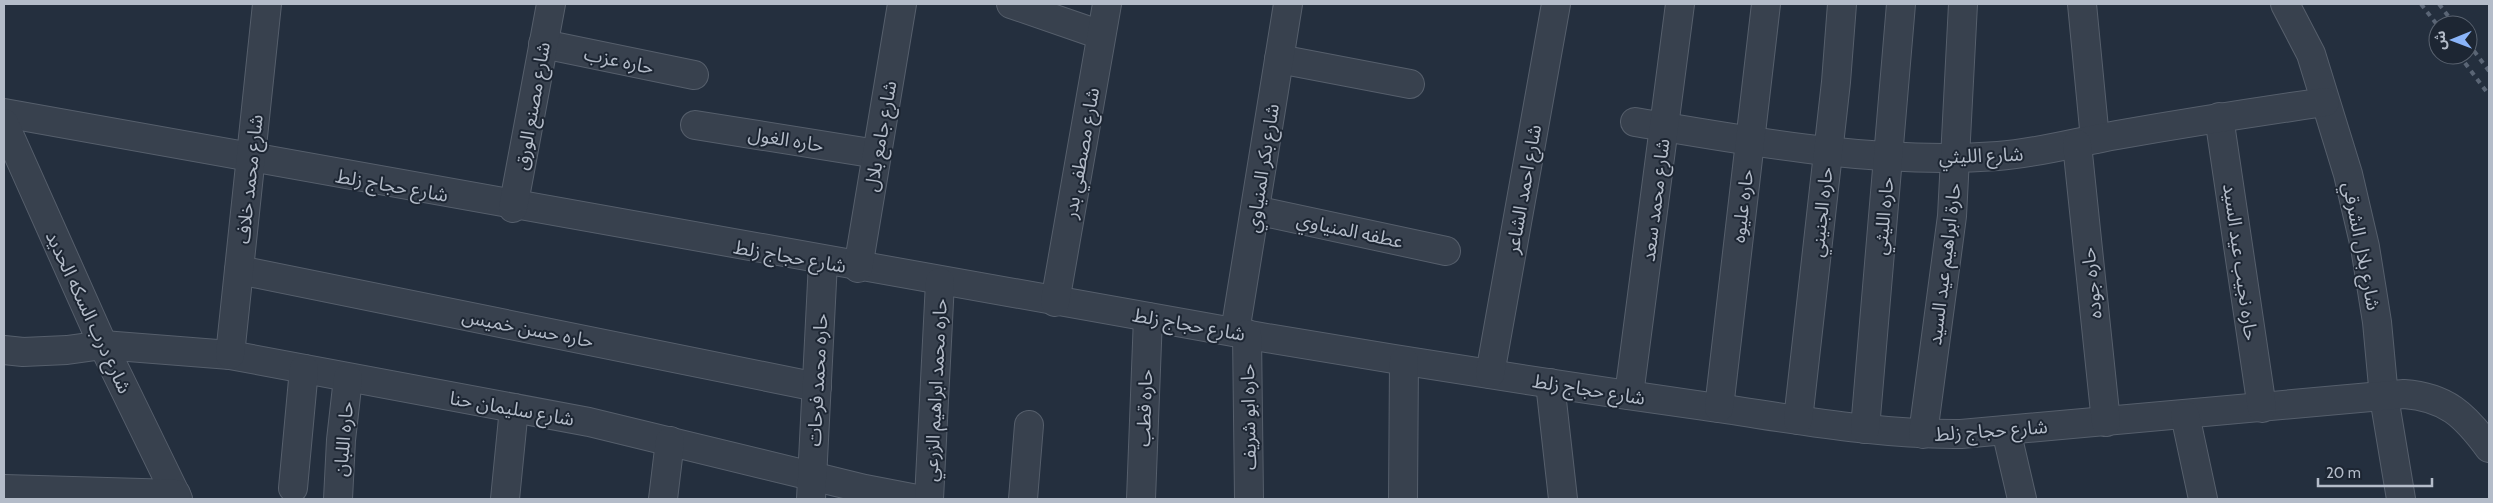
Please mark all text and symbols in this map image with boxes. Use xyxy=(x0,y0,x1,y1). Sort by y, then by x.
north arrow xyxy=(2428,15,2478,65)
text: ش xyxy=(2431,30,2449,50)
street label: شارع مصنع الورق xyxy=(510,40,558,172)
street label: حاره عزب xyxy=(582,42,656,79)
street label: شارع جامع بلال xyxy=(859,79,905,194)
street label: شارع مصطفي بدر xyxy=(1058,86,1108,222)
street label: شارع بكر المنياوي xyxy=(1241,102,1287,235)
street label: شارع محمد خلاف xyxy=(231,113,270,245)
street label: حاره الغول xyxy=(746,122,825,157)
street label: شارع احمد الشاعر xyxy=(1501,123,1548,257)
street label: شارع محمد سعد xyxy=(1637,137,1676,263)
street label: شارع الليثي xyxy=(1938,143,2024,172)
street label: شارع حجاج زلط xyxy=(334,164,450,209)
street label: حاره الجنيني xyxy=(1805,166,1841,259)
street label: حاره عليوه xyxy=(1727,168,1758,244)
street label: حاره الليثي xyxy=(1869,176,1902,256)
street label: شارع بلال الشرقي xyxy=(2334,180,2385,313)
street label: حارة ابراهيم عيد السيد xyxy=(1923,182,1969,347)
street label: حاره نجيب عيد السيد xyxy=(2218,182,2263,342)
street label: عطفه المنياوي xyxy=(1294,208,1405,256)
street label: شارع درب السكه الحديد xyxy=(39,227,136,398)
street label: شارع حجاج زلط xyxy=(732,235,848,280)
street label: حاره جوده xyxy=(2076,246,2107,320)
street label: حاره محمد ابراهيم الزرعي xyxy=(919,298,955,482)
street label: شارع حجاج زلط xyxy=(1131,303,1247,348)
street label: حاره حسن خميس xyxy=(460,304,596,353)
street label: حاره محمد فرحات xyxy=(803,313,832,447)
street label: حاره ابو شريف xyxy=(1236,364,1261,470)
street label: حاره قطب xyxy=(1132,369,1157,447)
street label: شارع حجاج زلط xyxy=(1531,369,1647,412)
street label: شارع سليمان حنا xyxy=(448,386,576,433)
street label: حاره اللبان xyxy=(329,401,358,477)
street label: شارع حجاج زلط xyxy=(1933,415,2049,448)
scale bar xyxy=(2318,456,2432,488)
text: 20 m xyxy=(2326,464,2361,482)

